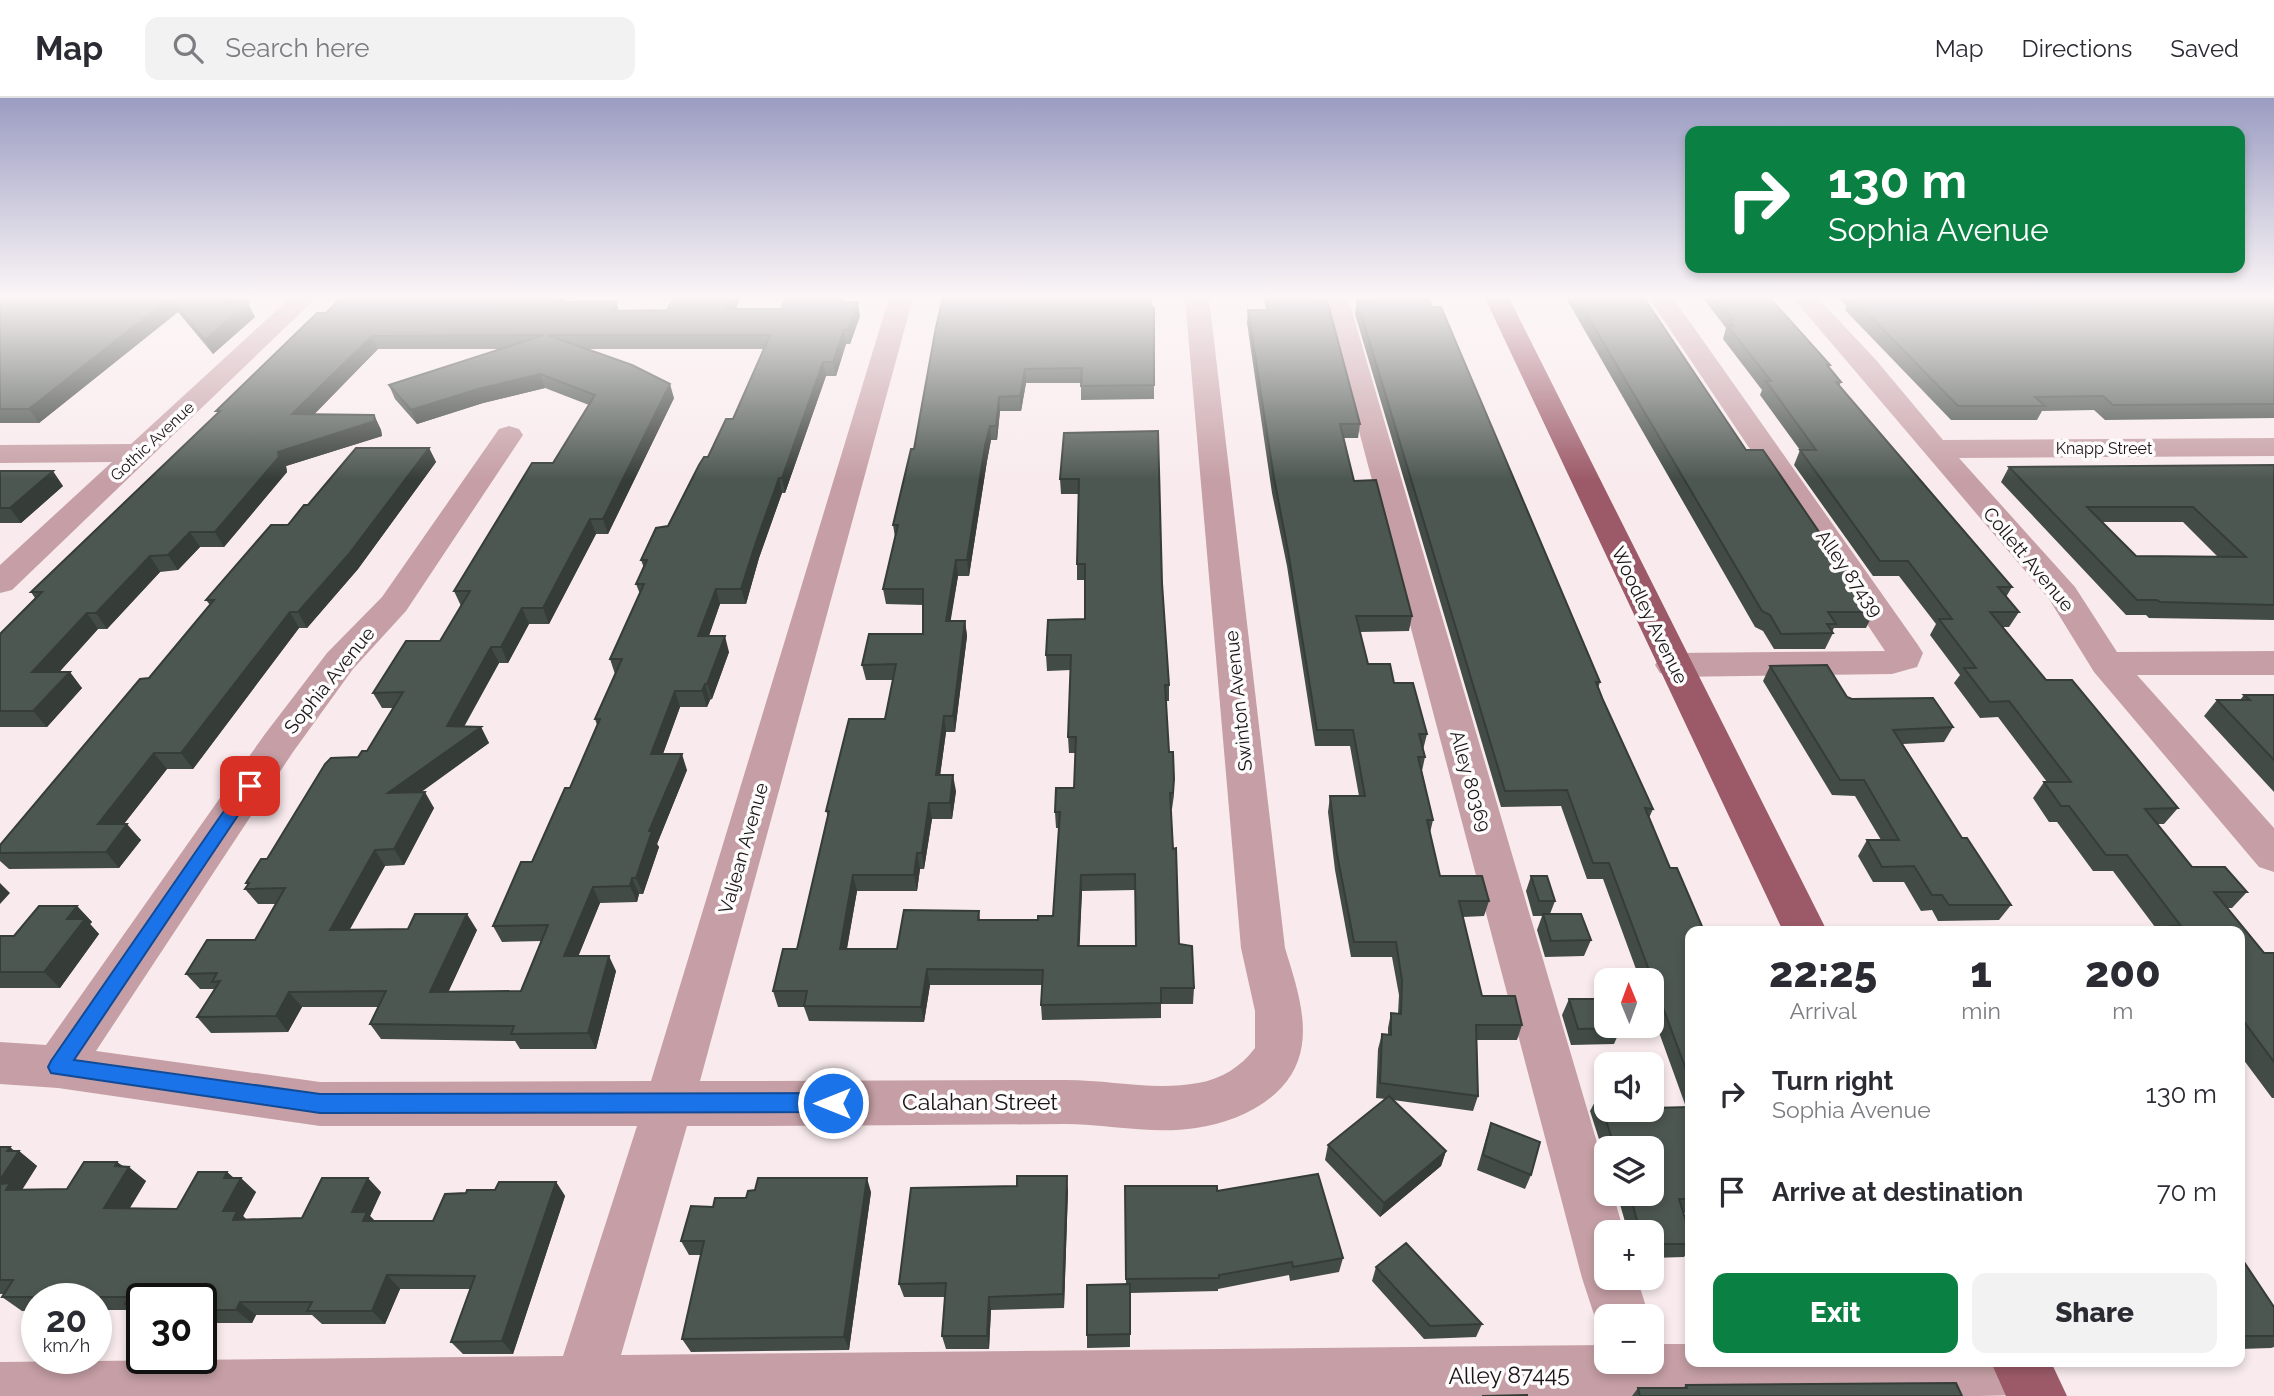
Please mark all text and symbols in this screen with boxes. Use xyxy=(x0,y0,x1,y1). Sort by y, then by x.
search box xyxy=(145,17,635,80)
text: Map xyxy=(35,29,103,68)
icon: search xyxy=(169,29,207,67)
text: Search here xyxy=(225,33,370,63)
text: Map xyxy=(1935,34,1984,63)
text: Directions xyxy=(2022,34,2132,63)
text: Saved xyxy=(2170,34,2239,63)
text: 130 m xyxy=(1828,152,1967,209)
icon: right xyxy=(1713,154,1804,245)
text: Sophia Avenue xyxy=(1828,211,2049,248)
street label: Gothic Avenue xyxy=(107,398,198,485)
street label: Knapp Street xyxy=(2056,439,2153,458)
street label: Collett Avenue xyxy=(1979,502,2079,616)
street label: Alley 87439 xyxy=(1812,525,1888,621)
street label: Woodley Avenue xyxy=(1607,543,1693,687)
street label: Sophia Avenue xyxy=(279,622,379,738)
street label: Swinton Avenue xyxy=(1220,630,1256,772)
street label: Alley 80369 xyxy=(1446,728,1496,834)
pin xyxy=(220,756,280,816)
icon: arrive xyxy=(231,767,269,805)
street label: Valjean Avenue xyxy=(714,780,772,916)
text: 22:25 xyxy=(1769,948,1877,997)
text: 1 xyxy=(1970,948,1992,997)
text: 200 xyxy=(2085,948,2161,997)
north arrow xyxy=(1594,968,1664,1038)
map controls xyxy=(1594,968,1664,1374)
text: Arrival xyxy=(1789,997,1857,1024)
text: min xyxy=(1961,997,2001,1024)
text: m xyxy=(2112,997,2133,1024)
button: sound xyxy=(1594,1052,1664,1122)
position arrow xyxy=(796,1066,870,1140)
text: Turn right xyxy=(1772,1066,1893,1096)
icon: right xyxy=(1713,1075,1751,1113)
text: 130 m xyxy=(2146,1079,2217,1109)
street label: Calahan Street xyxy=(902,1088,1058,1115)
text: Sophia Avenue xyxy=(1772,1096,1931,1123)
button: layers xyxy=(1594,1136,1664,1206)
icon: arrive xyxy=(1713,1173,1751,1211)
text: Arrive at destination xyxy=(1772,1177,2023,1207)
text: 70 m xyxy=(2157,1177,2217,1207)
button: + xyxy=(1594,1220,1664,1290)
button: Exit xyxy=(1713,1273,1958,1353)
button: Share xyxy=(1972,1273,2217,1353)
speed limit sign: 30 xyxy=(126,1283,217,1374)
text: 20 xyxy=(46,1299,87,1340)
button: − xyxy=(1594,1304,1664,1374)
text: km/h xyxy=(43,1335,90,1356)
street label: Alley 87445 xyxy=(1448,1360,1570,1389)

